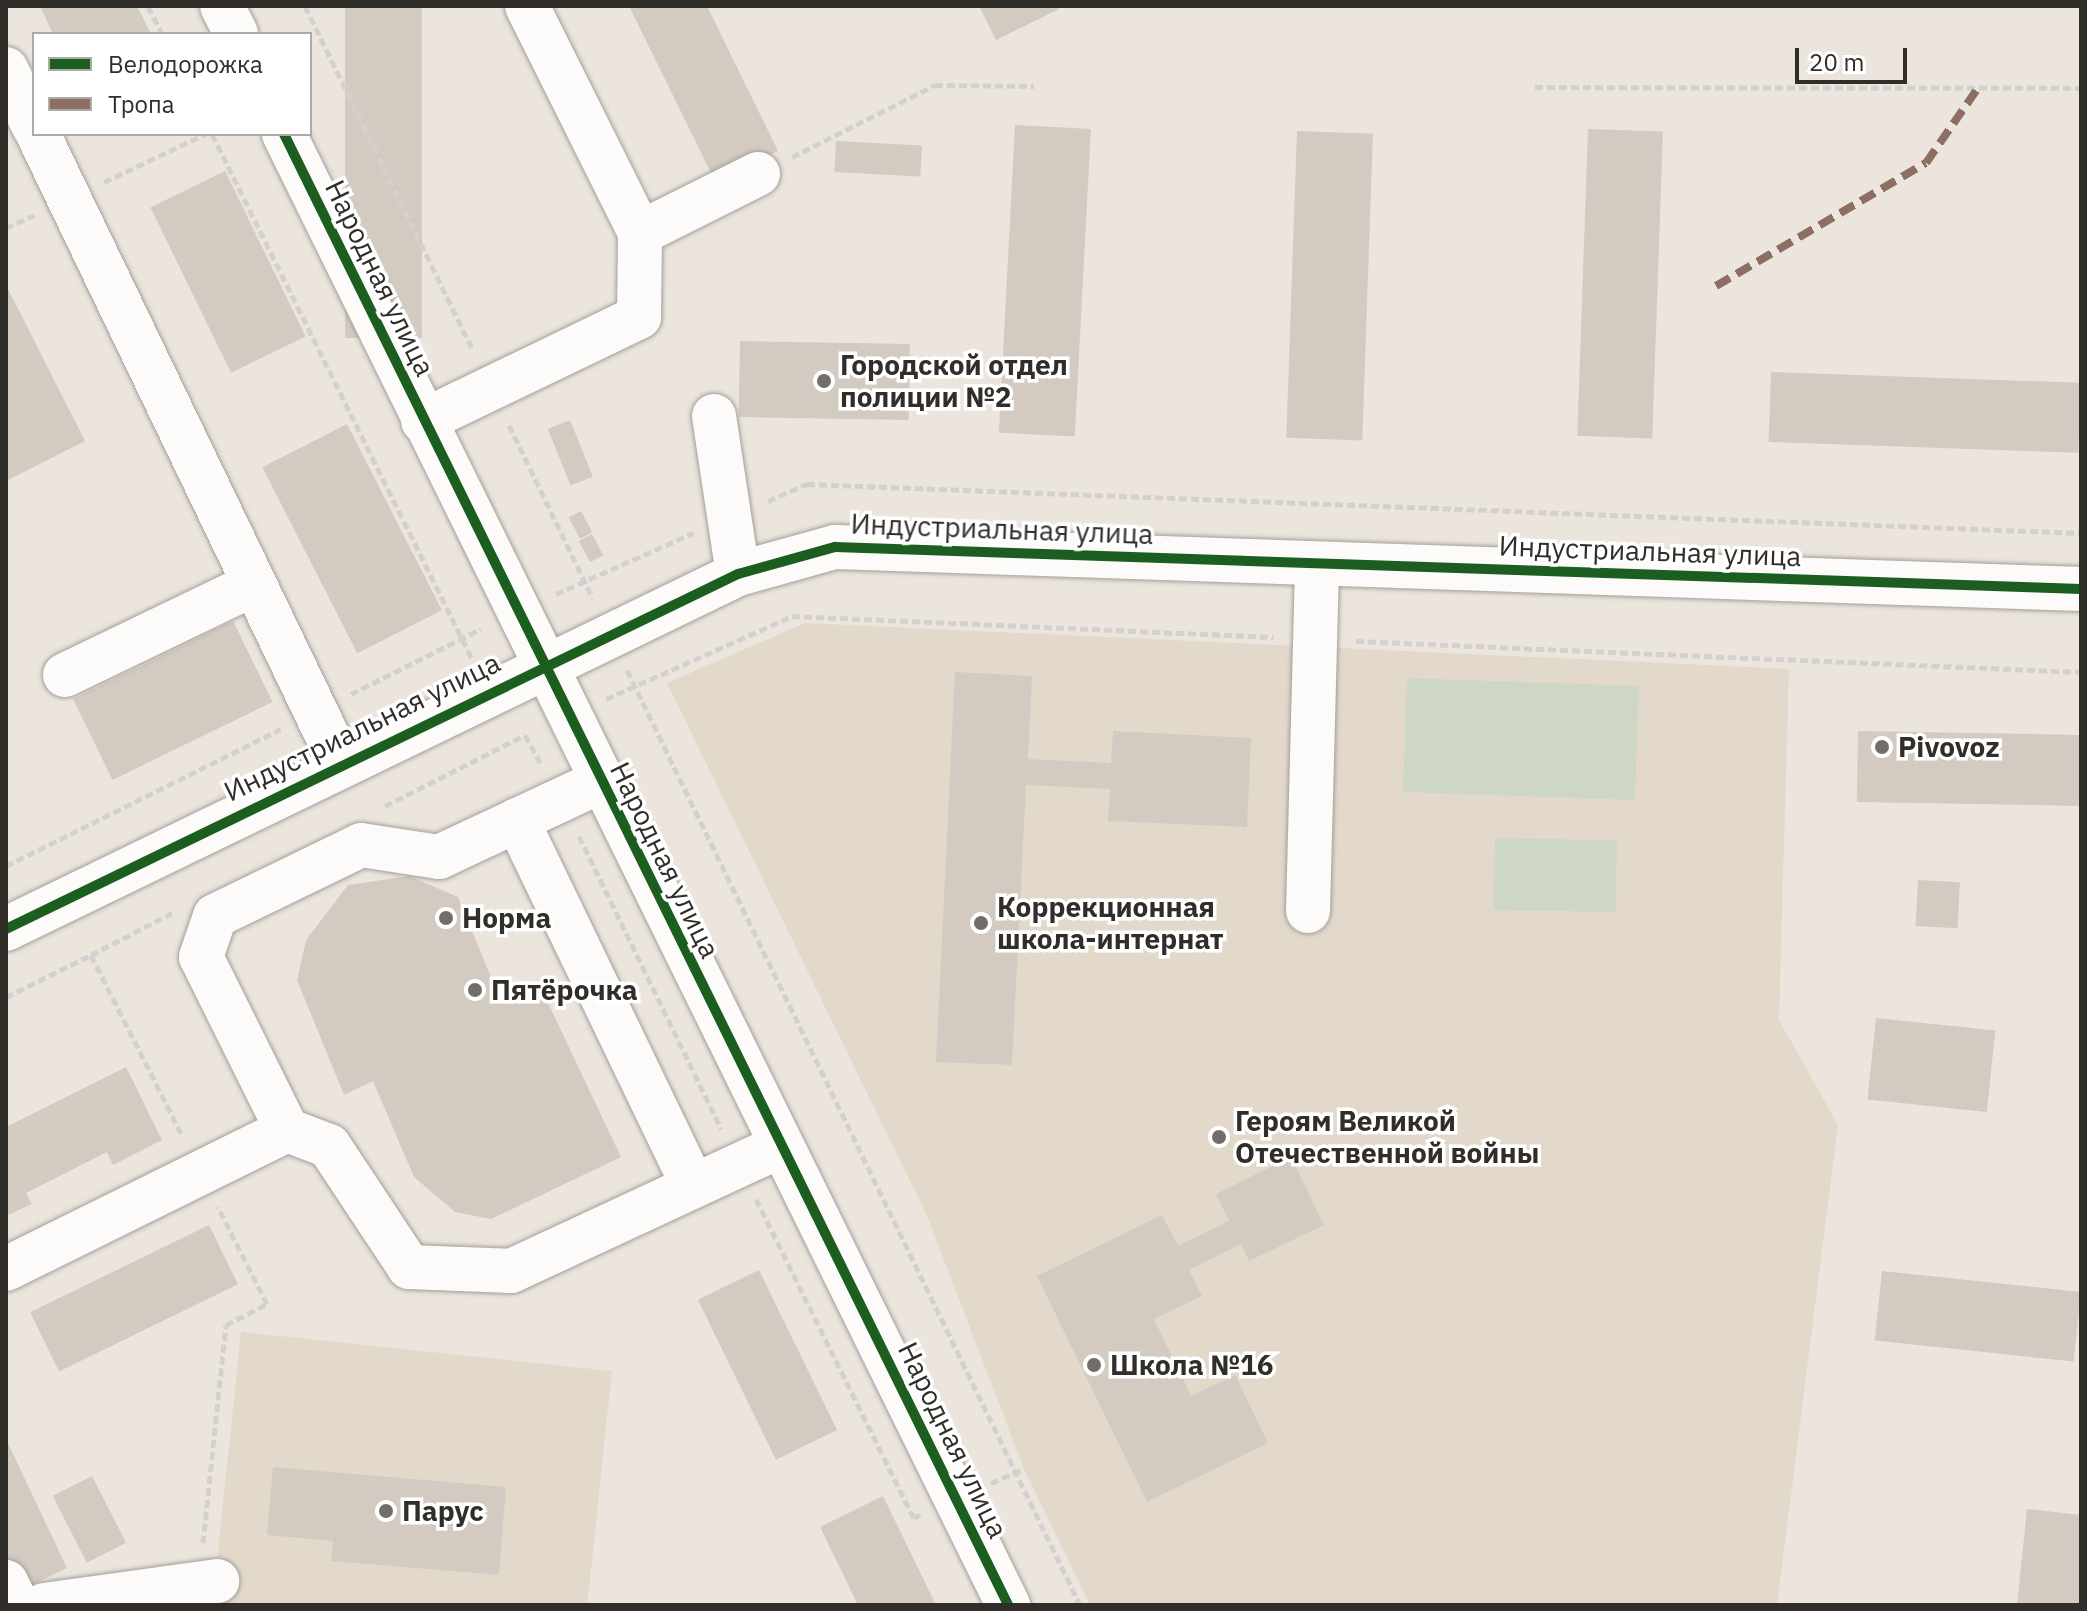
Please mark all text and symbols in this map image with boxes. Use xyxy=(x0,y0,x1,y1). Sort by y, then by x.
legend xyxy=(32,32,312,136)
scale bar xyxy=(1799,32,1911,82)
text: 20 m xyxy=(1809,46,1864,78)
text: Велодорожка xyxy=(108,48,263,80)
text: Тропа xyxy=(108,88,175,120)
street label: Народная улица xyxy=(318,175,442,381)
place label: Городской отдел полиции №2 xyxy=(840,348,1068,414)
marker: Городской отдел полиции №2 xyxy=(815,372,833,390)
street label: Индустриальная улица xyxy=(850,507,1154,551)
street label: Индустриальная улица xyxy=(1498,529,1802,573)
street label: Индустриальная улица xyxy=(219,646,505,808)
place label: Pivovoz xyxy=(1898,730,2000,764)
marker: Pivovoz xyxy=(1873,738,1891,756)
street label: Народная улица xyxy=(603,757,727,963)
place label: Коррекционная школа-интернат xyxy=(997,890,1224,956)
place label: Норма xyxy=(462,901,551,935)
marker: Норма xyxy=(437,909,455,927)
marker: Коррекционная школа-интернат xyxy=(972,914,990,932)
place label: Пятёрочка xyxy=(491,973,638,1007)
marker: Пятёрочка xyxy=(466,981,484,999)
place label: Героям Великой Отечественной войны xyxy=(1235,1104,1539,1170)
marker: Героям Великой Отечественной войны xyxy=(1210,1128,1228,1146)
street label: Народная улица xyxy=(891,1337,1015,1543)
place label: Школа №16 xyxy=(1110,1348,1274,1382)
marker: Школа №16 xyxy=(1085,1356,1103,1374)
place label: Парус xyxy=(402,1494,484,1528)
marker: Парус xyxy=(377,1502,395,1520)

